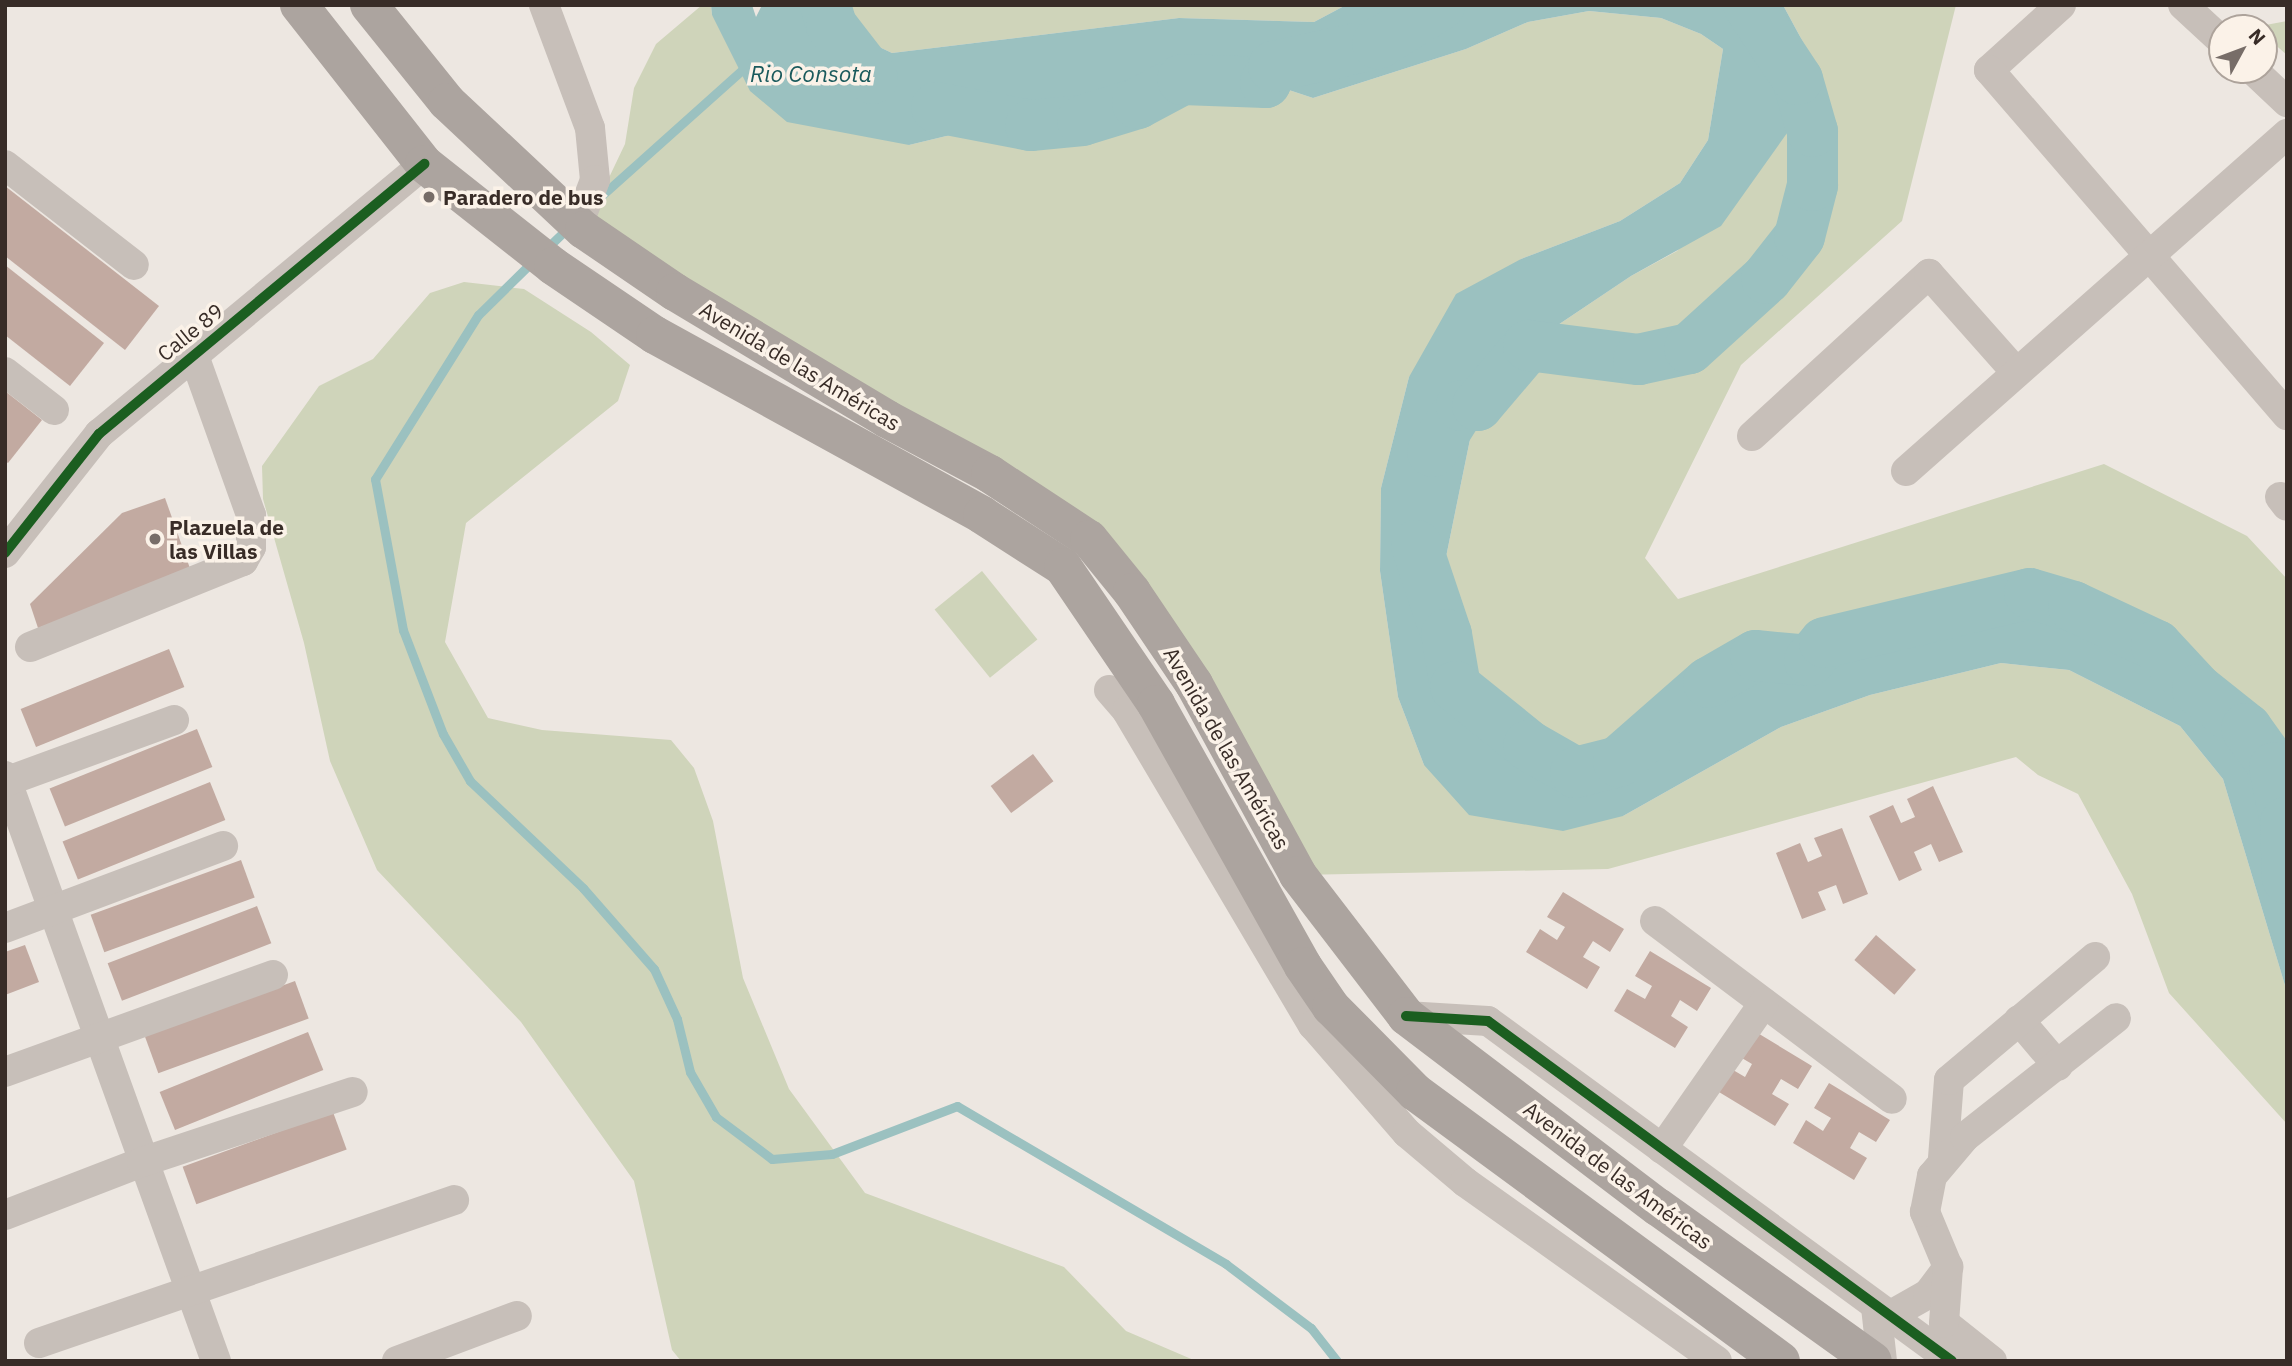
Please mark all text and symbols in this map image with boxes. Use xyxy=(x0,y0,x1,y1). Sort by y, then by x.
north arrow xyxy=(2208,14,2278,84)
text: N xyxy=(2244,23,2271,50)
water label: Rio Consota xyxy=(750,59,872,87)
place label: Paradero de bus xyxy=(443,184,604,210)
marker: Paradero de bus xyxy=(421,189,437,205)
street label: Avenida de las Américas xyxy=(695,296,905,436)
street label: Calle 89 xyxy=(152,298,228,366)
place label: Plazuela de las Villas xyxy=(169,514,284,564)
marker: Plazuela de las Villas xyxy=(147,531,163,547)
street label: Avenida de las Américas xyxy=(1159,642,1295,854)
street label: Avenida de las Américas xyxy=(1519,1096,1717,1254)

